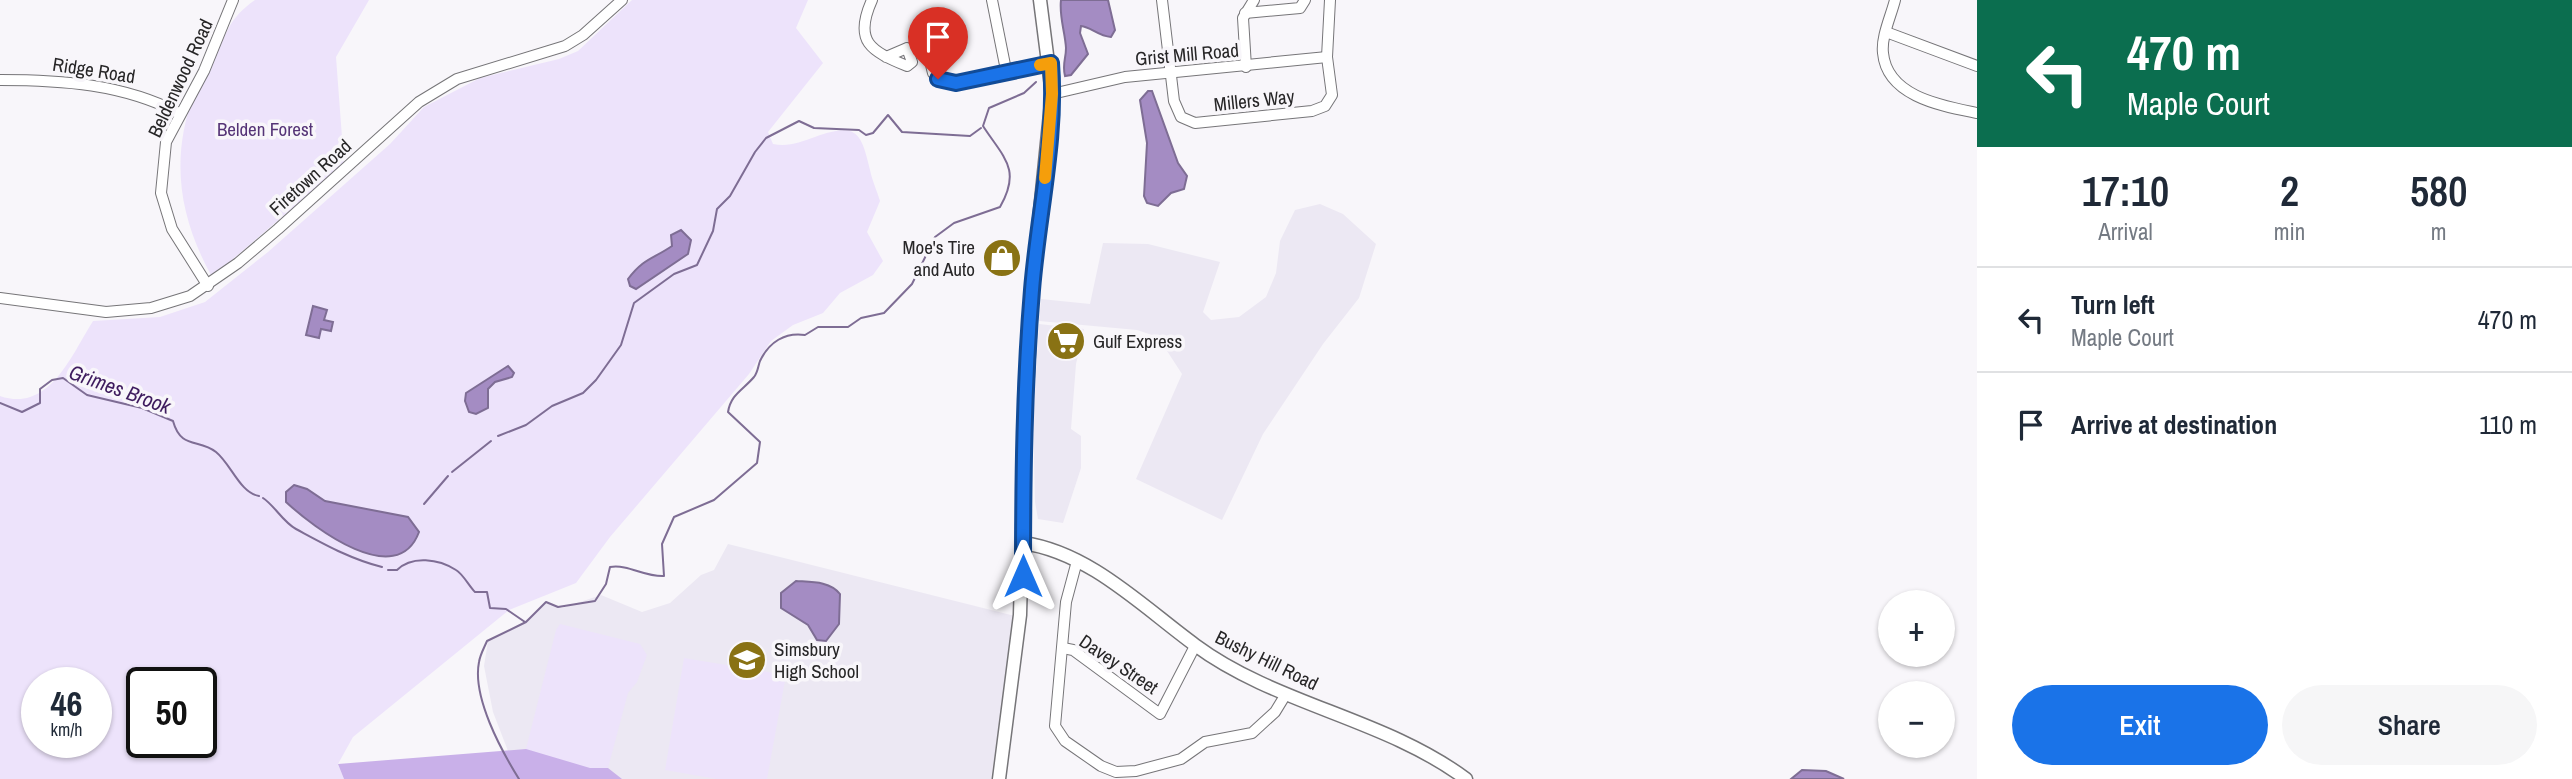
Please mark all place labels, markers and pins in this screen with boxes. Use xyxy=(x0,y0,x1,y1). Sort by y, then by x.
pin xyxy=(908,7,968,79)
place label: Moe's Tire and Auto xyxy=(902,234,975,282)
shop icon: Moe's Tire and Auto xyxy=(981,237,1023,279)
supermarket icon: Gulf Express xyxy=(1045,320,1087,362)
place label: Gulf Express xyxy=(1093,328,1182,354)
place label: Simsbury High School xyxy=(774,636,859,684)
school or university icon: Simsbury High School xyxy=(726,639,768,681)

